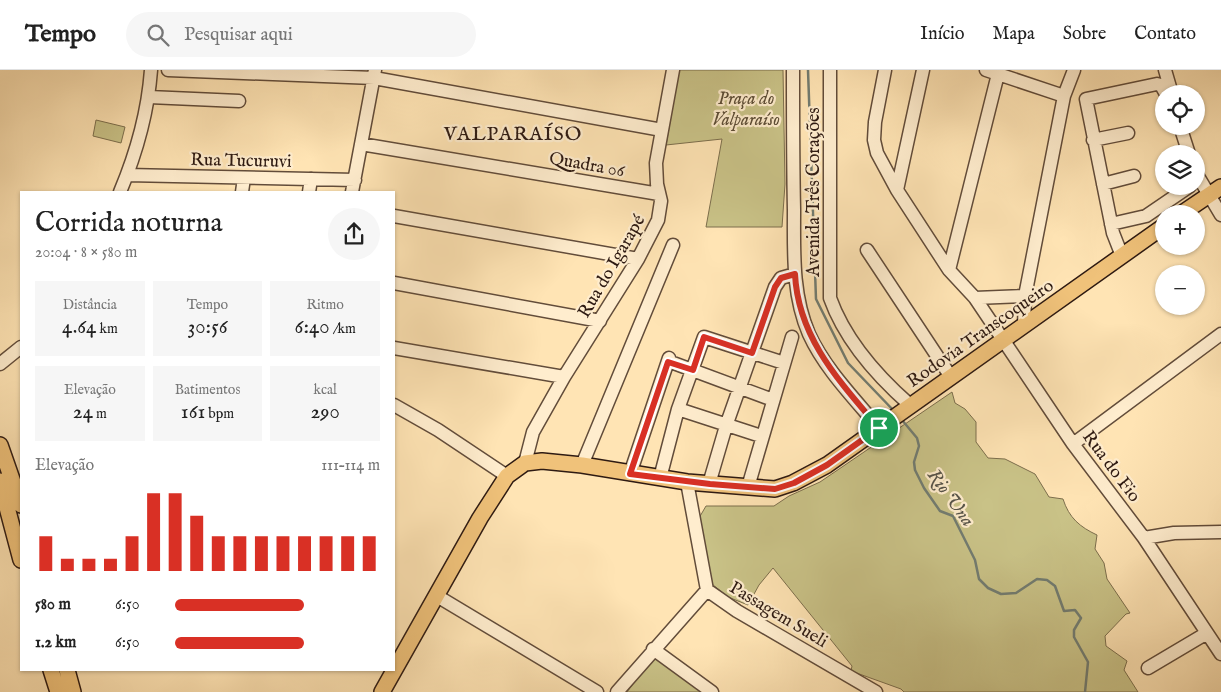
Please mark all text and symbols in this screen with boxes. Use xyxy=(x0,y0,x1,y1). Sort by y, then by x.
search box xyxy=(126,12,476,57)
text: Tempo xyxy=(25,19,96,50)
icon: search xyxy=(144,21,172,49)
text: Pesquisar aqui xyxy=(184,23,293,47)
text: Início xyxy=(920,23,965,46)
text: Mapa xyxy=(993,23,1035,46)
text: Sobre xyxy=(1063,23,1106,46)
text: Contato xyxy=(1134,23,1196,46)
map controls xyxy=(1155,85,1205,315)
button: locate xyxy=(1155,85,1205,135)
park label: Praça do Valparaíso xyxy=(712,88,780,132)
street label: Avenida Três Corações xyxy=(803,107,826,278)
district label: VALPARAÍSO xyxy=(443,122,582,147)
button: layers xyxy=(1155,145,1205,195)
street label: Quadra 06 xyxy=(547,148,627,183)
street label: Rua Tucuruvi xyxy=(190,149,292,174)
button: + xyxy=(1155,205,1205,255)
text: Corrida noturna xyxy=(35,206,223,241)
button: share xyxy=(328,208,380,260)
street label: Rua do Igarapé xyxy=(573,211,651,323)
text: 20:04 · 8 × 580 m xyxy=(35,243,137,263)
button: − xyxy=(1155,265,1205,315)
street label: Rodovia Transcoqueiro xyxy=(903,275,1059,394)
text: Distância xyxy=(63,296,117,314)
text: Tempo xyxy=(187,296,228,314)
text: Ritmo xyxy=(306,296,344,314)
text: 4.64 xyxy=(62,314,96,341)
text: 30:56 xyxy=(187,314,228,341)
text: 6:40 xyxy=(295,314,330,341)
text: km xyxy=(96,320,118,338)
text: /km xyxy=(330,320,356,338)
text: Elevação xyxy=(64,381,116,399)
text: Batimentos xyxy=(175,381,240,399)
text: kcal xyxy=(313,381,337,399)
text: 24 xyxy=(73,399,93,426)
text: 161 xyxy=(181,399,205,426)
text: 290 xyxy=(310,399,340,426)
text: m xyxy=(93,405,107,423)
text: bpm xyxy=(205,405,234,423)
pin xyxy=(858,407,900,449)
icon: arrive xyxy=(865,414,893,442)
street label: Rua do Fio xyxy=(1076,427,1145,507)
text: Elevação xyxy=(35,456,94,476)
text: 111–114 m xyxy=(321,456,380,476)
water label: Rio Una xyxy=(921,465,979,532)
street label: Passagem Sueli xyxy=(725,577,832,654)
text: 580 m xyxy=(35,595,71,615)
text: 6:50 xyxy=(115,595,140,615)
text: 1.2 km xyxy=(35,633,76,653)
text: 6:50 xyxy=(115,633,140,653)

